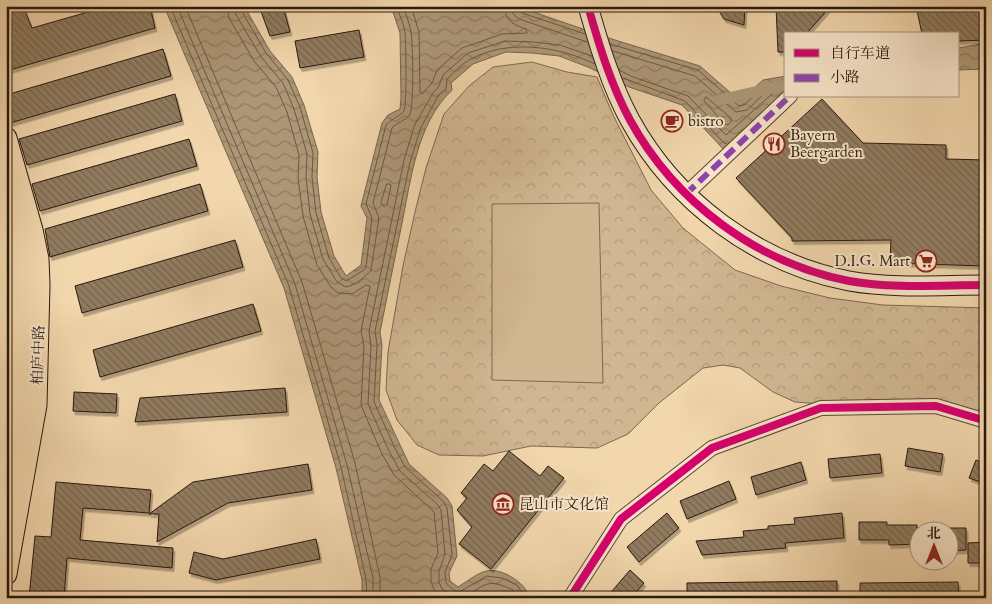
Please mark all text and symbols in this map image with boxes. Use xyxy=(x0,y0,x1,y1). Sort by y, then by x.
legend xyxy=(784,32,960,98)
text: 自行车道 xyxy=(830,43,890,63)
text: 小路 xyxy=(830,67,860,87)
cafe icon: bistro xyxy=(660,109,684,133)
place label: bistro xyxy=(688,111,724,131)
place label: Bayern Beergarden xyxy=(790,125,863,162)
restaurant icon: Bayern Beergarden xyxy=(762,132,786,156)
supermarket icon: D.I.G. Mart xyxy=(914,249,938,273)
place label: D.I.G. Mart xyxy=(835,251,910,271)
street label: 柏庐中路 xyxy=(27,325,49,385)
museum icon: 昆山市文化馆 xyxy=(491,492,515,516)
place label: 昆山市文化馆 xyxy=(519,494,609,514)
north arrow xyxy=(910,522,960,572)
text: 北 xyxy=(927,524,941,543)

